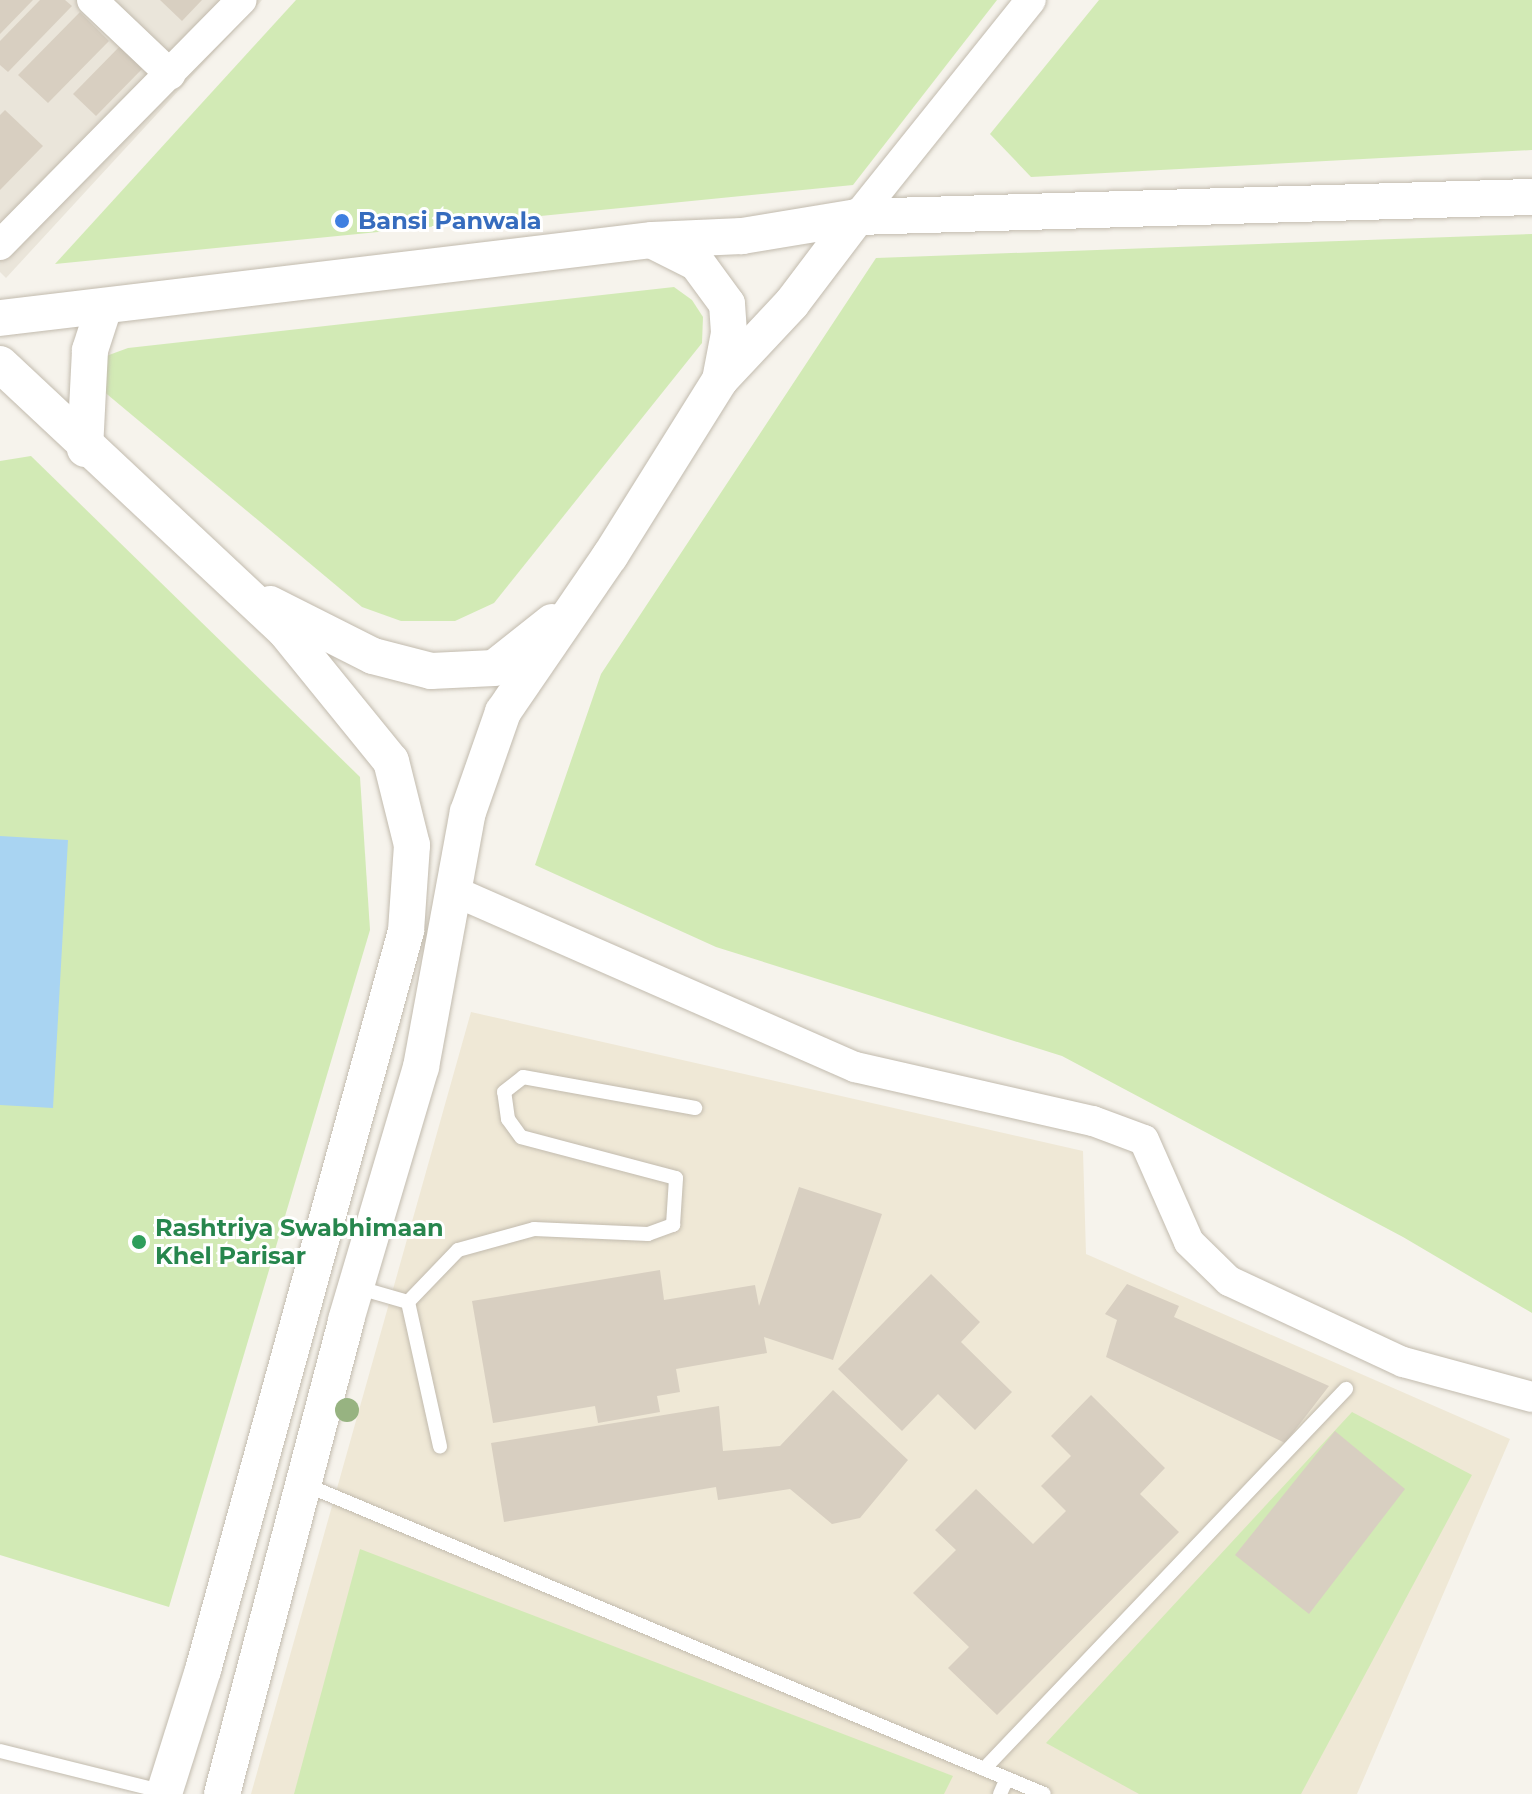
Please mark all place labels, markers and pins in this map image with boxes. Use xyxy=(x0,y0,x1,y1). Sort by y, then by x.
place label: Bansi Panwala xyxy=(358,207,542,235)
marker: Bansi Panwala xyxy=(333,212,351,230)
place label: Rashtriya Swabhimaan Khel Parisar xyxy=(155,1214,444,1270)
marker: Rashtriya Swabhimaan Khel Parisar xyxy=(130,1233,148,1251)

